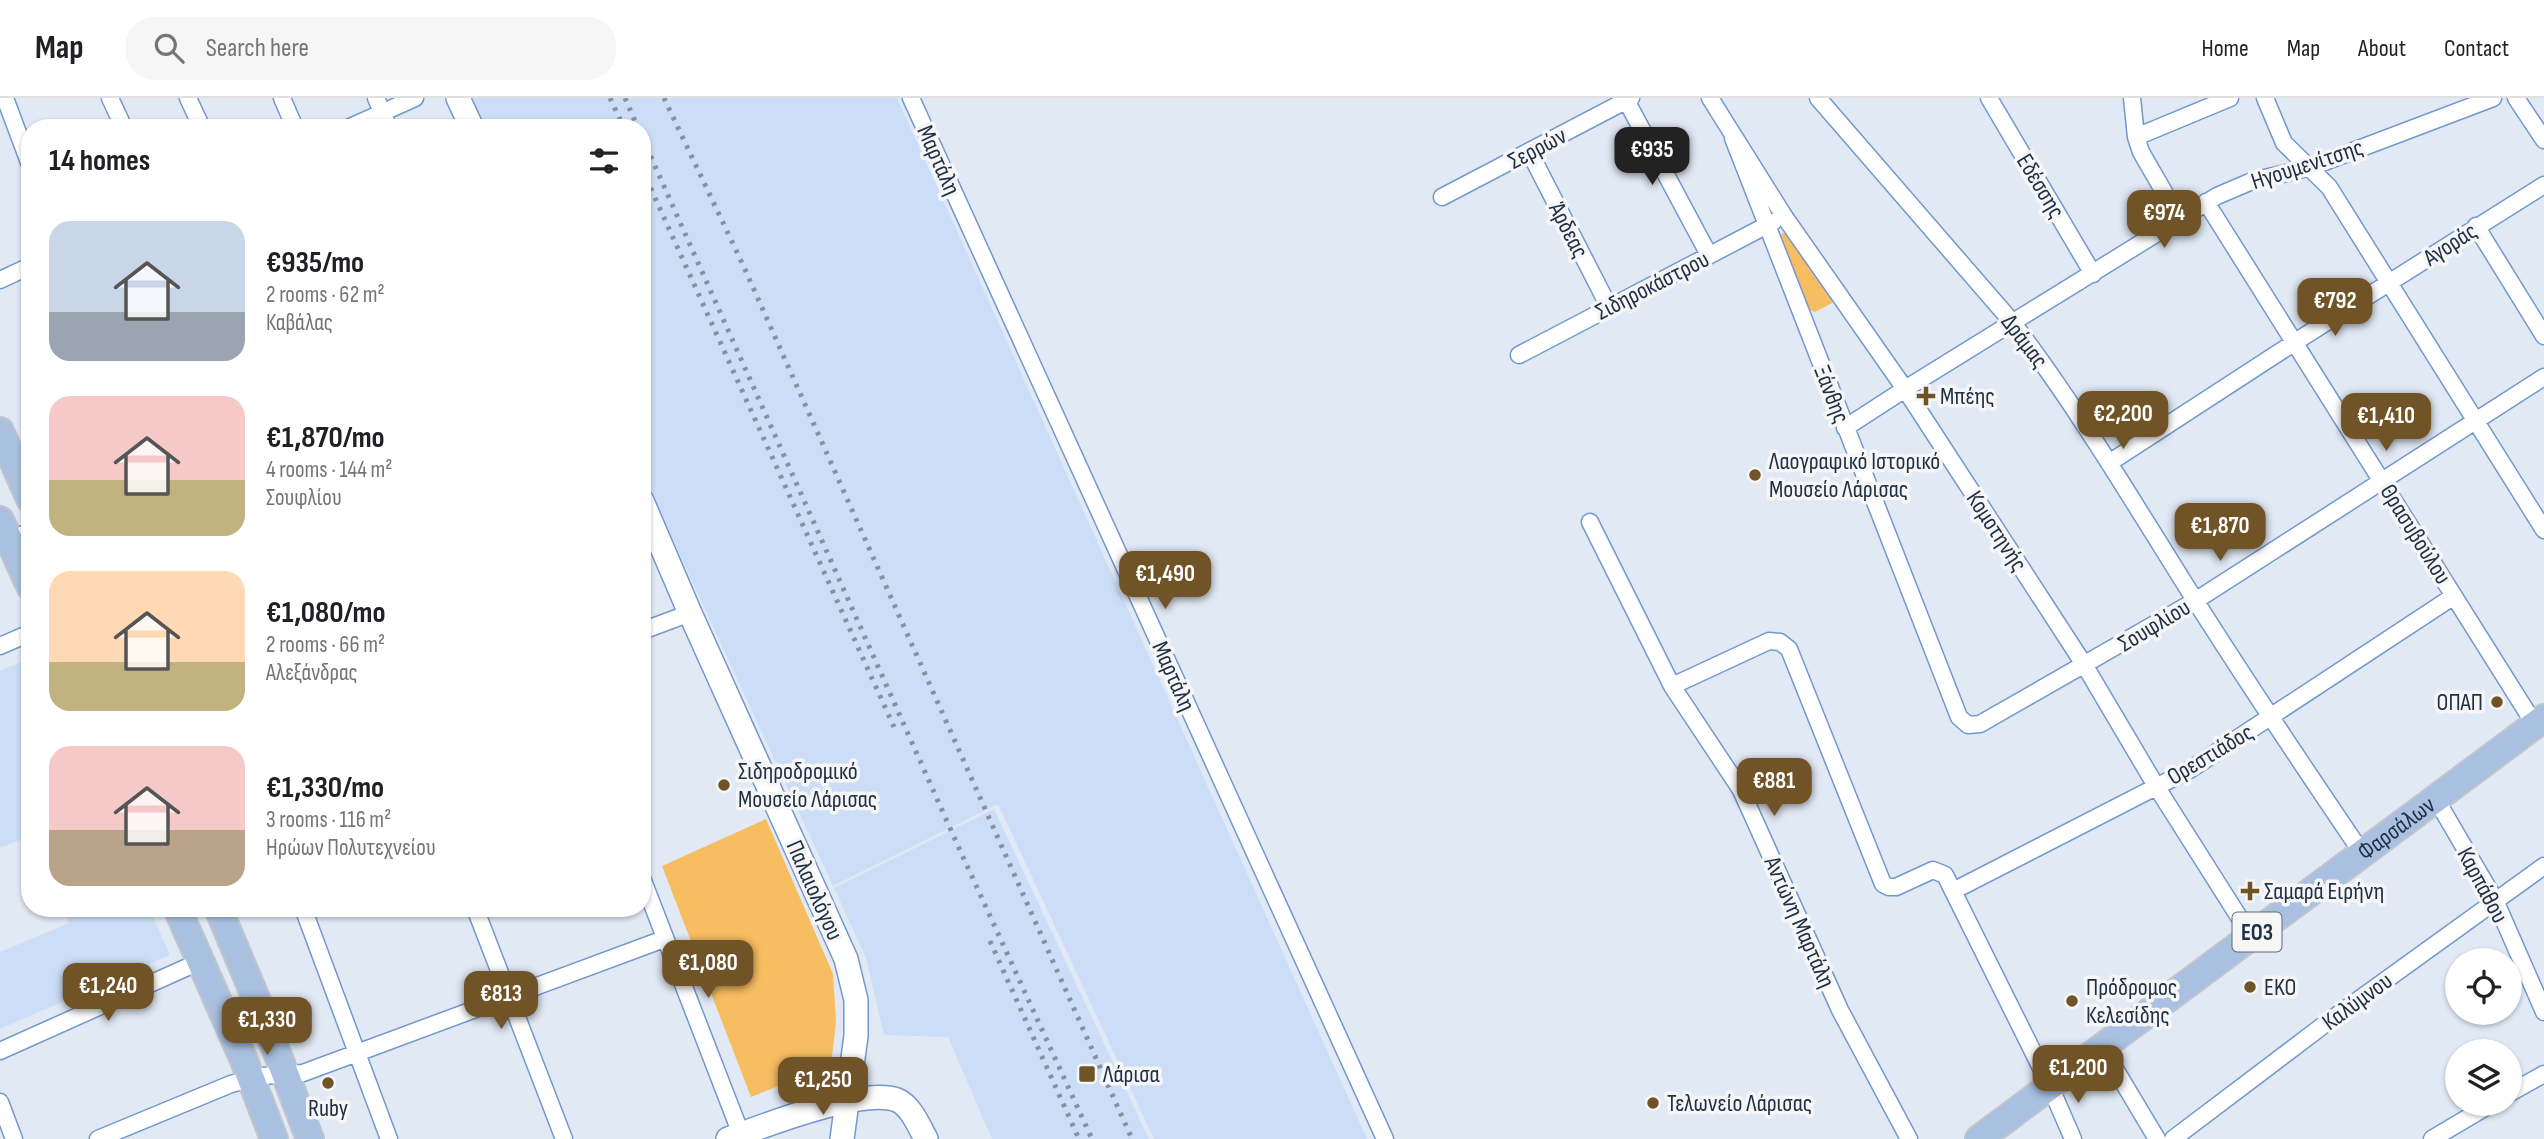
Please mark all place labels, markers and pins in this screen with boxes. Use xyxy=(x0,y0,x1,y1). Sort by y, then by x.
pin: €935 xyxy=(1611,127,1693,187)
pin: €974 xyxy=(2123,190,2205,250)
pin: €792 xyxy=(2294,278,2376,338)
place label: Μπέης xyxy=(1940,382,1995,411)
marker: Μπέης xyxy=(1918,388,1934,404)
pin: €2,200 xyxy=(2066,392,2180,451)
pin: €1,410 xyxy=(2329,394,2443,453)
place label: Λαογραφικό Ιστορικό Μουσείο Λάρισας xyxy=(1768,447,1940,504)
marker: Λαογραφικό Ιστορικό Μουσείο Λάρισας xyxy=(1747,467,1763,483)
pin: €1,870 xyxy=(2163,504,2277,563)
pin: €1,490 xyxy=(1108,552,1222,611)
place label: ΟΠΑΠ xyxy=(2437,688,2483,717)
marker: ΟΠΑΠ xyxy=(2489,694,2505,710)
place label: Σιδηροδρομικό Μουσείο Λάρισας xyxy=(738,757,877,814)
pin: €881 xyxy=(1733,758,1815,818)
marker: Σιδηροδρομικό Μουσείο Λάρισας xyxy=(716,777,732,793)
place label: Σαμαρά Ειρήνη xyxy=(2264,877,2384,906)
marker: Σαμαρά Ειρήνη xyxy=(2242,883,2258,899)
pin: €1,080 xyxy=(651,940,765,1000)
pin: €1,240 xyxy=(51,964,165,1023)
pin: €813 xyxy=(460,972,542,1031)
place label: Πρόδρομος Κελεσίδης xyxy=(2086,973,2177,1030)
place label: EKO xyxy=(2264,973,2296,1002)
marker: EKO xyxy=(2242,979,2258,995)
marker: Πρόδρομος Κελεσίδης xyxy=(2064,993,2080,1009)
pin: €1,330 xyxy=(210,998,324,1057)
pin: €1,200 xyxy=(2021,1046,2135,1105)
pin: €1,250 xyxy=(766,1058,880,1117)
place label: Λάρισα xyxy=(1102,1060,1160,1089)
marker: Λάρισα xyxy=(1077,1064,1097,1084)
marker: Ruby xyxy=(320,1075,336,1091)
place label: Τελωνείο Λάρισας xyxy=(1667,1089,1812,1118)
place label: Ruby xyxy=(308,1094,348,1123)
marker: Τελωνείο Λάρισας xyxy=(1645,1095,1661,1111)

